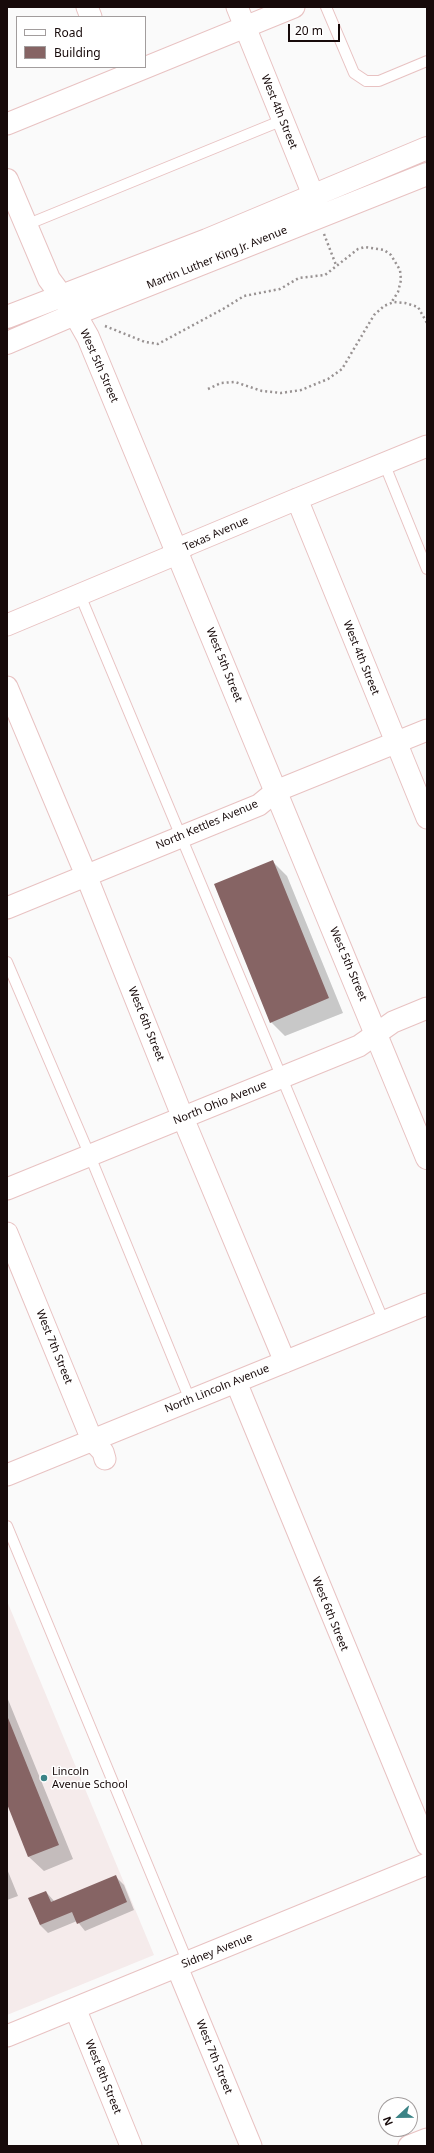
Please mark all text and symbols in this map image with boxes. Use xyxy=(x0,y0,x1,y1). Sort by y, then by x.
legend xyxy=(16,16,146,68)
scale bar xyxy=(290,16,342,42)
text: 20 m xyxy=(295,22,323,39)
text: Road xyxy=(54,24,83,41)
text: Building xyxy=(54,44,101,61)
street label: West 4th Street xyxy=(258,73,300,151)
street label: Martin Luther King Jr. Avenue xyxy=(145,224,289,292)
street label: West 5th Street xyxy=(77,327,121,405)
street label: Texas Avenue xyxy=(181,514,251,554)
street label: West 4th Street xyxy=(340,619,382,697)
street label: West 5th Street xyxy=(203,626,245,704)
street label: North Kettles Avenue xyxy=(154,797,260,853)
street label: West 5th Street xyxy=(327,925,369,1003)
street label: West 6th Street xyxy=(125,985,167,1063)
street label: North Ohio Avenue xyxy=(171,1078,269,1128)
street label: West 7th Street xyxy=(33,1308,75,1386)
street label: North Lincoln Avenue xyxy=(163,1362,271,1416)
street label: West 6th Street xyxy=(309,1575,351,1653)
place label: Lincoln Avenue School xyxy=(52,1765,128,1791)
marker: Lincoln Avenue School xyxy=(39,1773,49,1783)
street label: Sidney Avenue xyxy=(180,1931,254,1971)
street label: West 7th Street xyxy=(193,2018,235,2096)
street label: West 8th Street xyxy=(82,2038,124,2116)
north arrow xyxy=(378,2097,418,2137)
text: N xyxy=(379,2114,396,2128)

